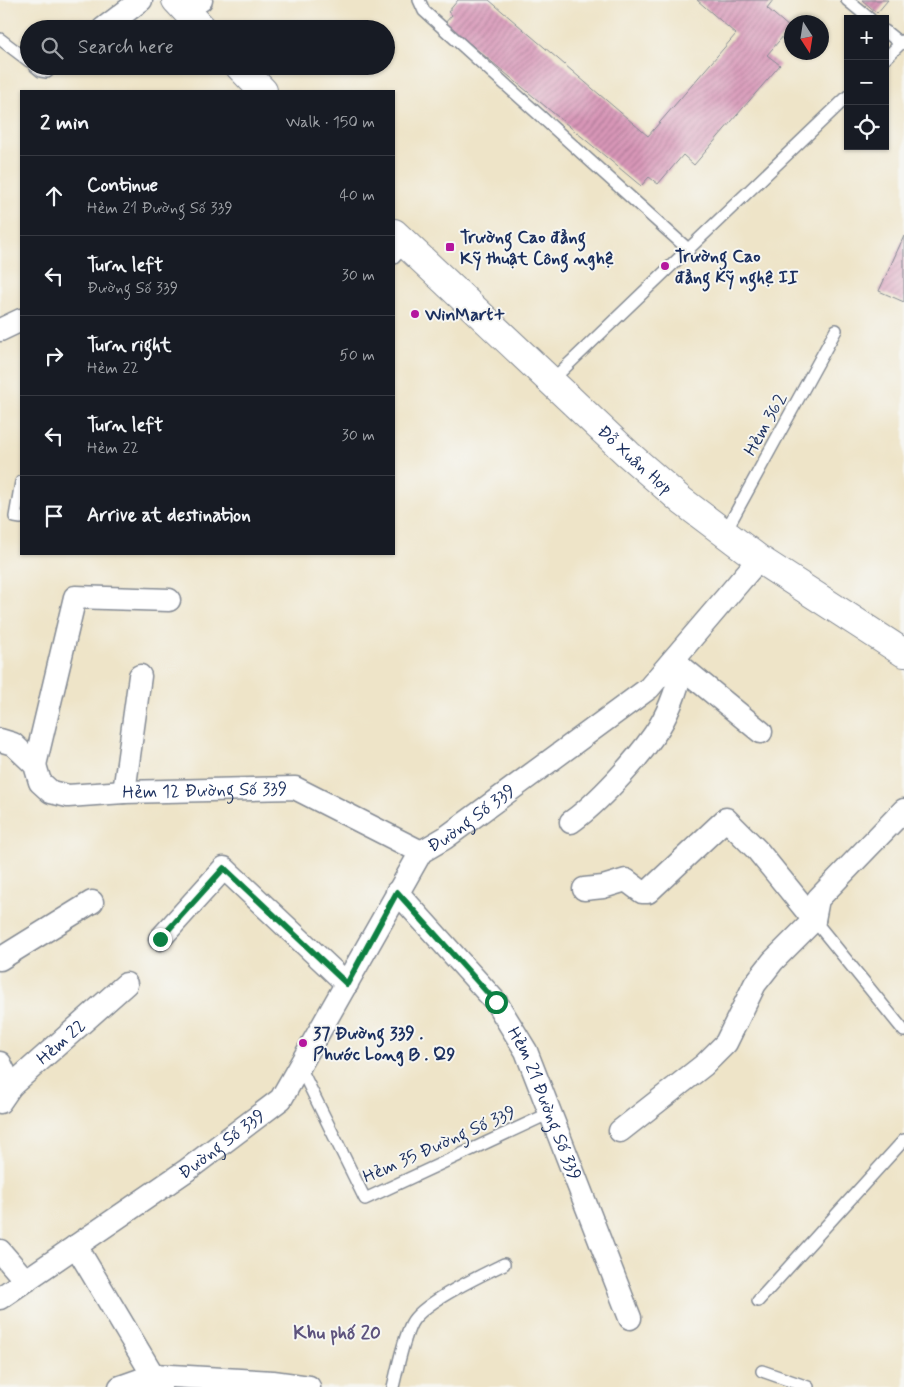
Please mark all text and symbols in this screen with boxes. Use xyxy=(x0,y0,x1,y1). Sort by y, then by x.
north arrow xyxy=(784,15,829,60)
map controls xyxy=(844,15,889,150)
button: + xyxy=(844,15,889,60)
search box xyxy=(20,20,395,75)
icon: search xyxy=(38,34,66,62)
text: Search here xyxy=(78,35,174,60)
button: − xyxy=(844,60,889,105)
button: locate xyxy=(844,105,889,150)
text: 2 min xyxy=(40,109,89,137)
text: Walk · 150 m xyxy=(286,112,375,133)
text: Continue xyxy=(87,173,158,198)
icon: ahead xyxy=(40,182,68,210)
text: 40 m xyxy=(339,185,375,206)
text: Hẻm 21 Đường Số 339 xyxy=(87,198,233,219)
place label: Trường Cao đẳng Kỹ thuật Công nghệ xyxy=(460,226,614,273)
marker: Trường Cao đẳng Kỹ thuật Công nghệ xyxy=(444,241,456,253)
place label: Trường Cao đẳng Kỹ nghệ II xyxy=(675,245,799,292)
text: Turn left xyxy=(87,253,163,278)
marker: Trường Cao đẳng Kỹ nghệ II xyxy=(659,260,671,272)
icon: left xyxy=(40,262,68,290)
text: 30 m xyxy=(342,265,375,286)
text: Đường Số 339 xyxy=(87,278,178,299)
place label: WinMart+ xyxy=(424,303,505,327)
marker: WinMart+ xyxy=(409,308,421,320)
text: Turn right xyxy=(87,333,171,358)
icon: right xyxy=(40,342,68,370)
text: 50 m xyxy=(339,345,375,366)
text: Hẻm 22 xyxy=(87,358,139,379)
street label: Hẻm 362 xyxy=(739,388,793,460)
text: Turn left xyxy=(87,413,163,438)
street label: Đỗ Xuân Hợp xyxy=(592,420,678,501)
icon: left xyxy=(40,422,68,450)
text: 30 m xyxy=(342,425,375,446)
text: Hẻm 22 xyxy=(87,438,139,459)
icon: arrive xyxy=(40,502,68,530)
text: Arrive at destination xyxy=(87,503,251,528)
street label: Hẻm 12 Đường Số 339 xyxy=(122,777,288,805)
street label: Đường Số 339 xyxy=(423,779,521,859)
route end xyxy=(149,928,172,951)
route start xyxy=(485,991,508,1014)
street label: Hẻm 22 xyxy=(32,1014,91,1071)
place label: 37 Đường 339 . Phước Long B . Q9 xyxy=(313,1022,455,1067)
street label: Hẻm 21 Đường Số 339 xyxy=(501,1023,586,1184)
marker: 37 Đường 339 . Phước Long B . Q9 xyxy=(297,1037,309,1049)
street label: Hẻm 35 Đường Số 339 xyxy=(359,1100,520,1191)
street label: Đường Số 339 xyxy=(174,1104,270,1185)
district label: Khu phố 20 xyxy=(293,1321,381,1346)

